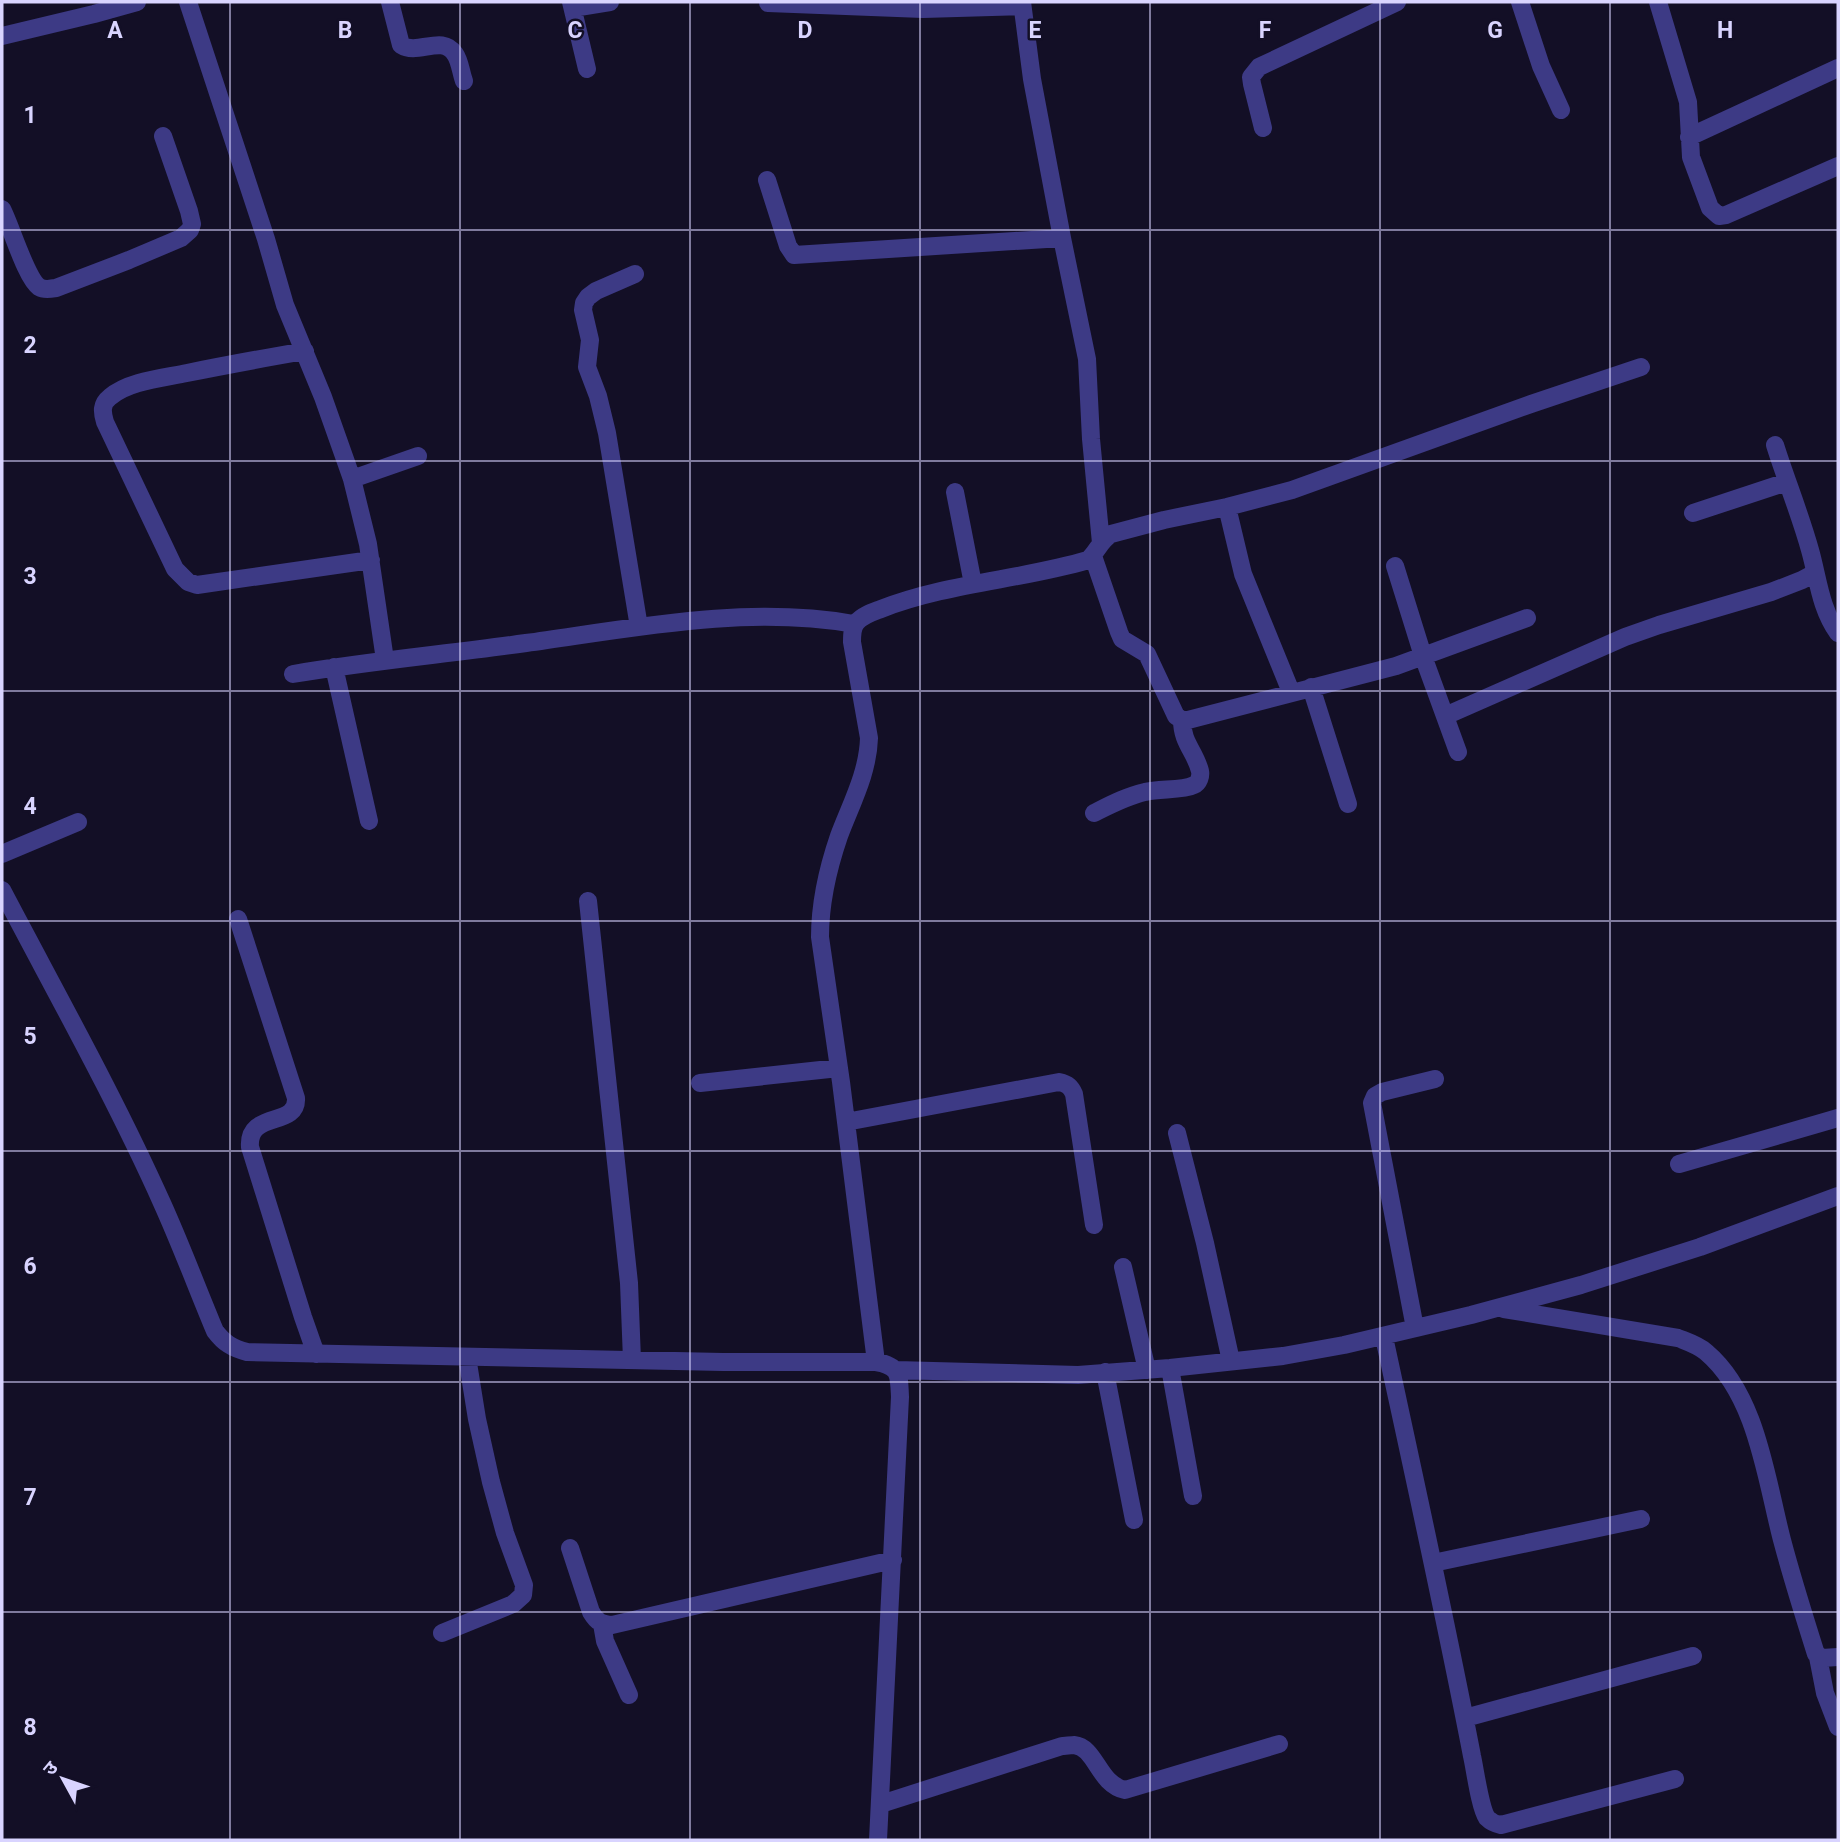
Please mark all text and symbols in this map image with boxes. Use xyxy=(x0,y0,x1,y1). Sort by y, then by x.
text: A xyxy=(107,17,123,44)
text: B xyxy=(338,17,352,44)
text: C xyxy=(567,17,583,44)
text: D xyxy=(798,17,812,44)
text: E xyxy=(1029,17,1042,44)
text: F xyxy=(1259,17,1272,44)
text: G xyxy=(1487,17,1503,44)
text: H xyxy=(1717,17,1733,44)
text: 1 xyxy=(23,102,37,129)
text: 2 xyxy=(23,332,37,359)
text: 3 xyxy=(23,563,37,590)
text: 4 xyxy=(23,793,37,820)
text: 5 xyxy=(23,1023,37,1050)
text: 6 xyxy=(23,1253,37,1280)
text: 7 xyxy=(23,1484,37,1511)
text: 8 xyxy=(23,1714,37,1741)
north arrow xyxy=(28,1744,98,1814)
text: उ xyxy=(38,1756,63,1780)

